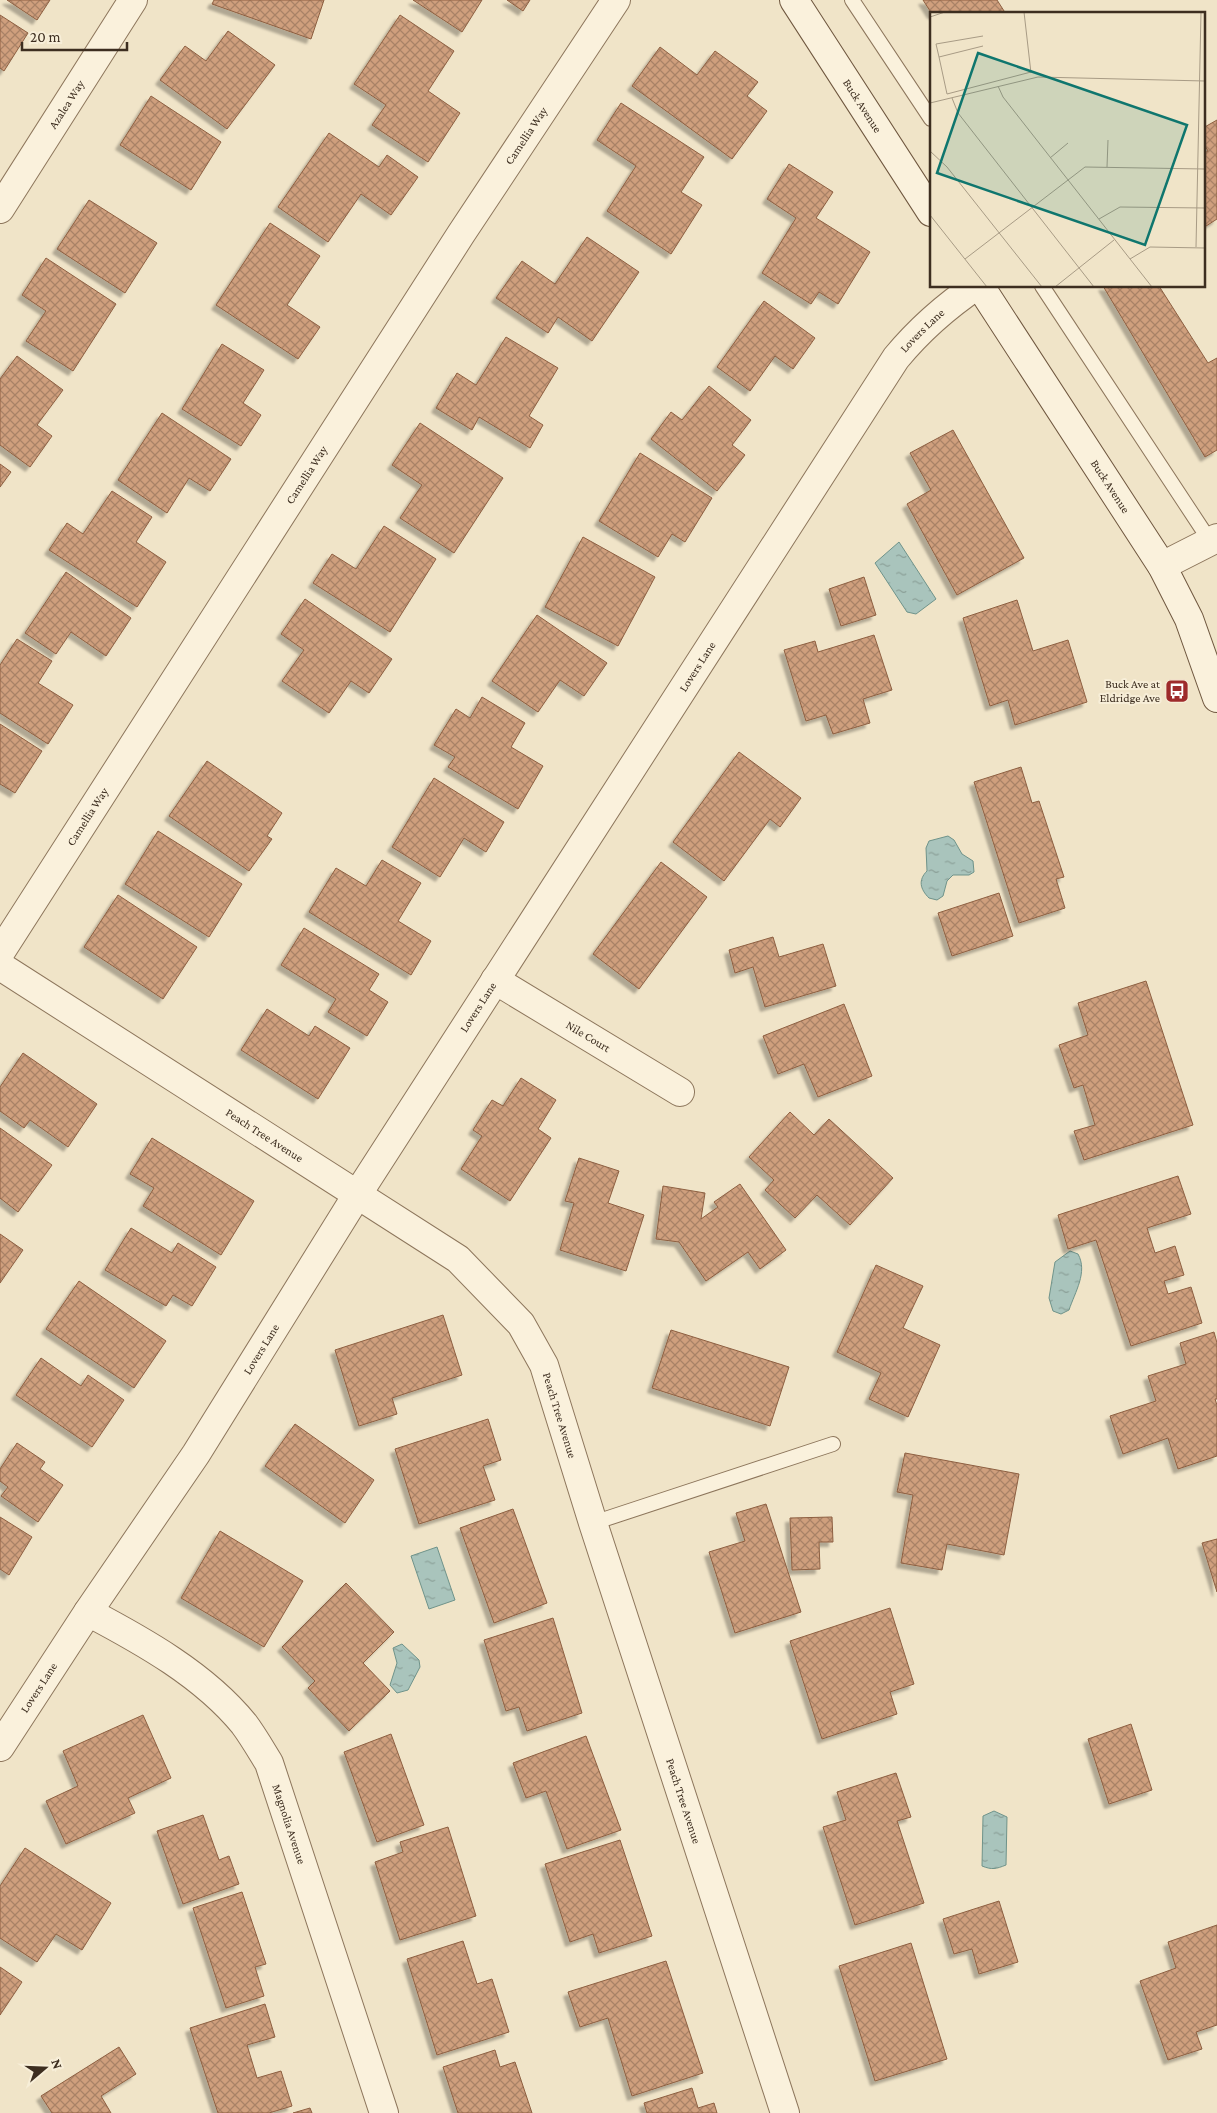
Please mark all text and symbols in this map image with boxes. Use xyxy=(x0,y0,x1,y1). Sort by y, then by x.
inset map xyxy=(930,12,1204,288)
scale bar xyxy=(22,20,128,52)
text: 20 m xyxy=(30,29,61,45)
street label: Buck Avenue xyxy=(840,76,885,135)
street label: Azalea Way xyxy=(46,77,88,131)
street label: Camellia Way xyxy=(502,104,551,167)
street label: Lovers Lane xyxy=(897,306,947,355)
street label: Camellia Way xyxy=(283,443,331,507)
street label: Buck Avenue xyxy=(1088,457,1133,516)
street label: Lovers Lane xyxy=(676,639,719,694)
place label: Buck Ave at Eldridge Ave xyxy=(1100,677,1161,705)
bus stop icon: Buck Ave at Eldridge Ave xyxy=(1164,678,1190,704)
street label: Camellia Way xyxy=(64,785,111,848)
street label: Lovers Lane xyxy=(457,979,499,1035)
street label: Nile Court xyxy=(564,1018,614,1056)
street label: Peach Tree Avenue xyxy=(223,1105,306,1165)
street label: Lovers Lane xyxy=(240,1321,282,1377)
street label: Peach Tree Avenue xyxy=(540,1371,579,1460)
street label: Lovers Lane xyxy=(17,1660,60,1715)
street label: Peach Tree Avenue xyxy=(663,1757,704,1845)
street label: Magnolia Avenue xyxy=(269,1782,309,1866)
north arrow xyxy=(20,2043,70,2093)
text: N xyxy=(48,2057,67,2071)

